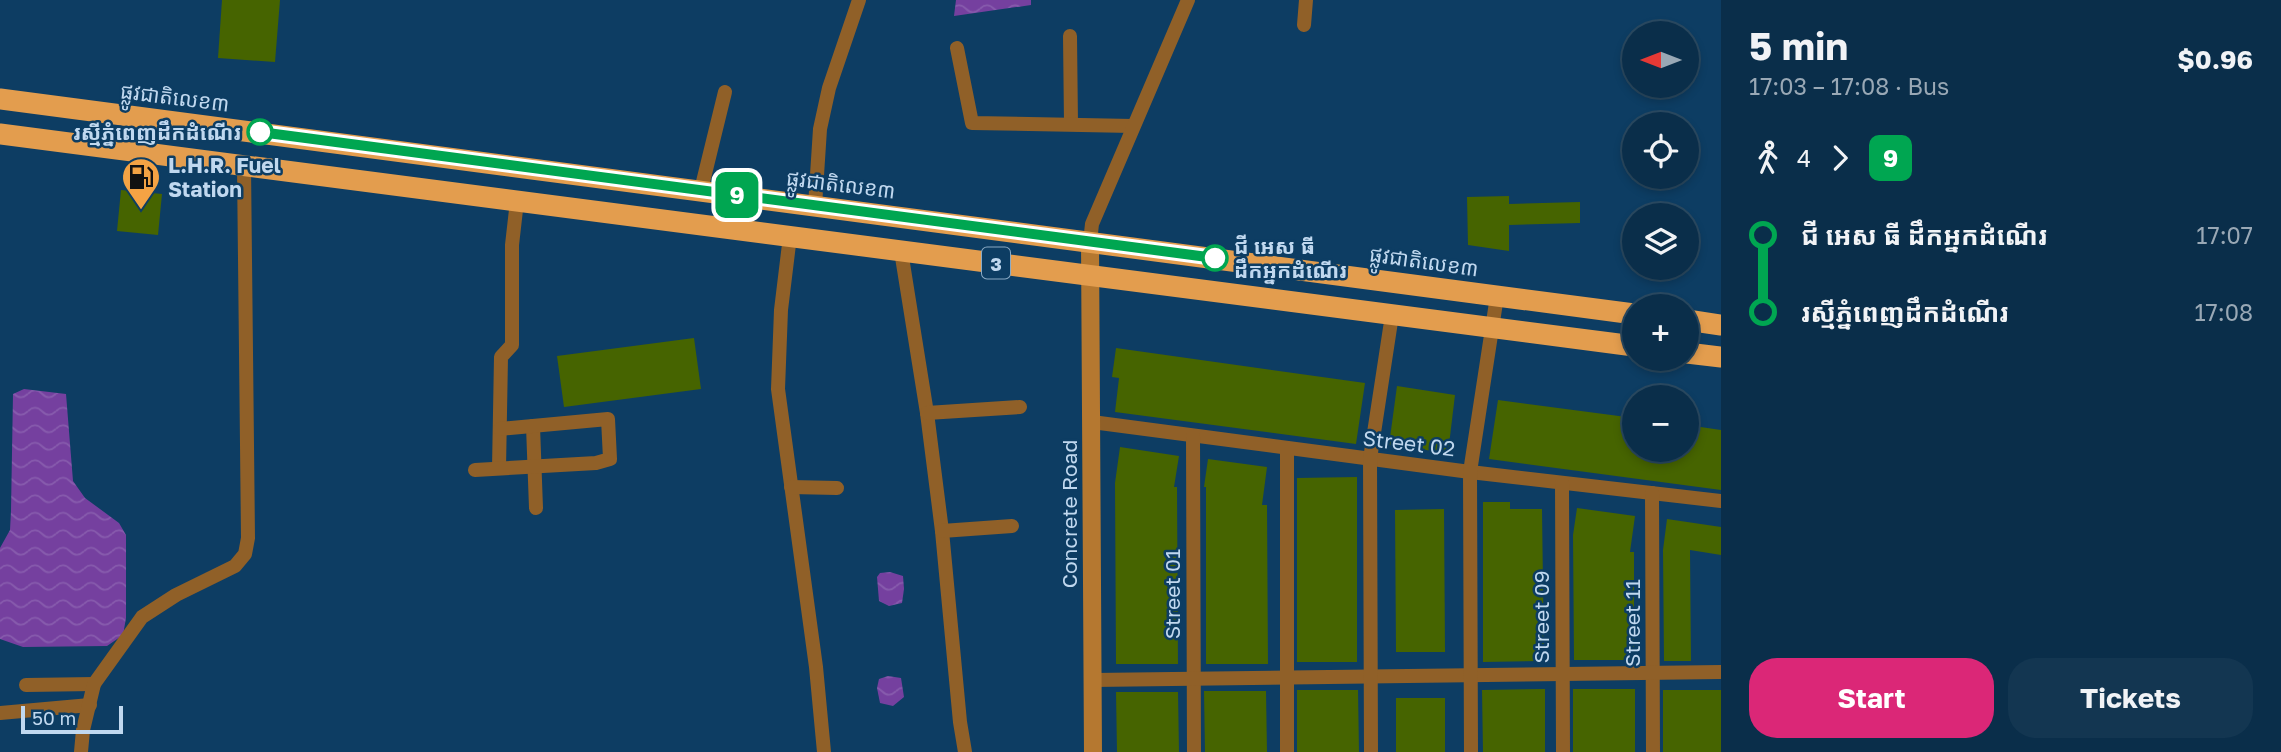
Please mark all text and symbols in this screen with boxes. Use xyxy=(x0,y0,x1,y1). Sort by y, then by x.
north arrow xyxy=(1622,21,1699,98)
map controls xyxy=(1622,21,1699,462)
text: 5 min xyxy=(1749,23,1848,68)
text: $0.96 xyxy=(2177,44,2253,75)
text: 17:03 – 17:08 · Bus xyxy=(1749,72,1949,100)
street label: ផ្លូវជាតិលេខ៣ xyxy=(118,77,231,124)
button: locate xyxy=(1622,112,1699,189)
place label: រស្មីភ្នំពេញដឹកដំណើរ xyxy=(73,119,241,147)
marker: រស្មីភ្នំពេញដឹកដំណើរ xyxy=(247,119,273,145)
icon: walk xyxy=(1749,139,1787,177)
icon: forward xyxy=(1821,139,1859,177)
text: 9 xyxy=(1883,143,1898,172)
text: 4 xyxy=(1797,144,1811,172)
place label: L.H.R. Fuel Station xyxy=(168,152,281,202)
fuel station icon: L.H.R. Fuel Station xyxy=(120,156,162,211)
street label: ផ្លូវជាតិលេខ៣ xyxy=(784,164,897,211)
line badge: 9 xyxy=(714,172,760,218)
text: 9 xyxy=(729,180,745,209)
button: layers xyxy=(1622,203,1699,280)
text: ជី អេស ធី ដឹកអ្នកដំណើរ xyxy=(1801,220,2047,251)
text: 17:07 xyxy=(2196,221,2253,249)
place label: ជី អេស ធី ដឹកអ្នកដំណើរ xyxy=(1234,233,1347,285)
street label: ផ្លូវជាតិលេខ៣ xyxy=(1367,240,1480,289)
marker: ជី អេស ធី ដឹកអ្នកដំណើរ xyxy=(1202,245,1228,271)
road number: 3 xyxy=(982,247,1010,278)
button: + xyxy=(1622,294,1699,371)
text: រស្មីភ្នំពេញដឹកដំណើរ xyxy=(1801,297,2009,328)
text: 17:08 xyxy=(2194,298,2253,326)
button: − xyxy=(1622,385,1699,462)
street label: Street 02 xyxy=(1361,424,1457,462)
street label: Concrete Road xyxy=(1056,440,1082,588)
street label: Street 01 xyxy=(1159,549,1185,639)
street label: Street 09 xyxy=(1528,570,1554,664)
street label: Street 11 xyxy=(1619,579,1645,667)
button: Start xyxy=(1749,658,1994,738)
button: Tickets xyxy=(2008,658,2253,738)
scale bar xyxy=(21,703,122,735)
text: 50 m xyxy=(32,706,76,729)

